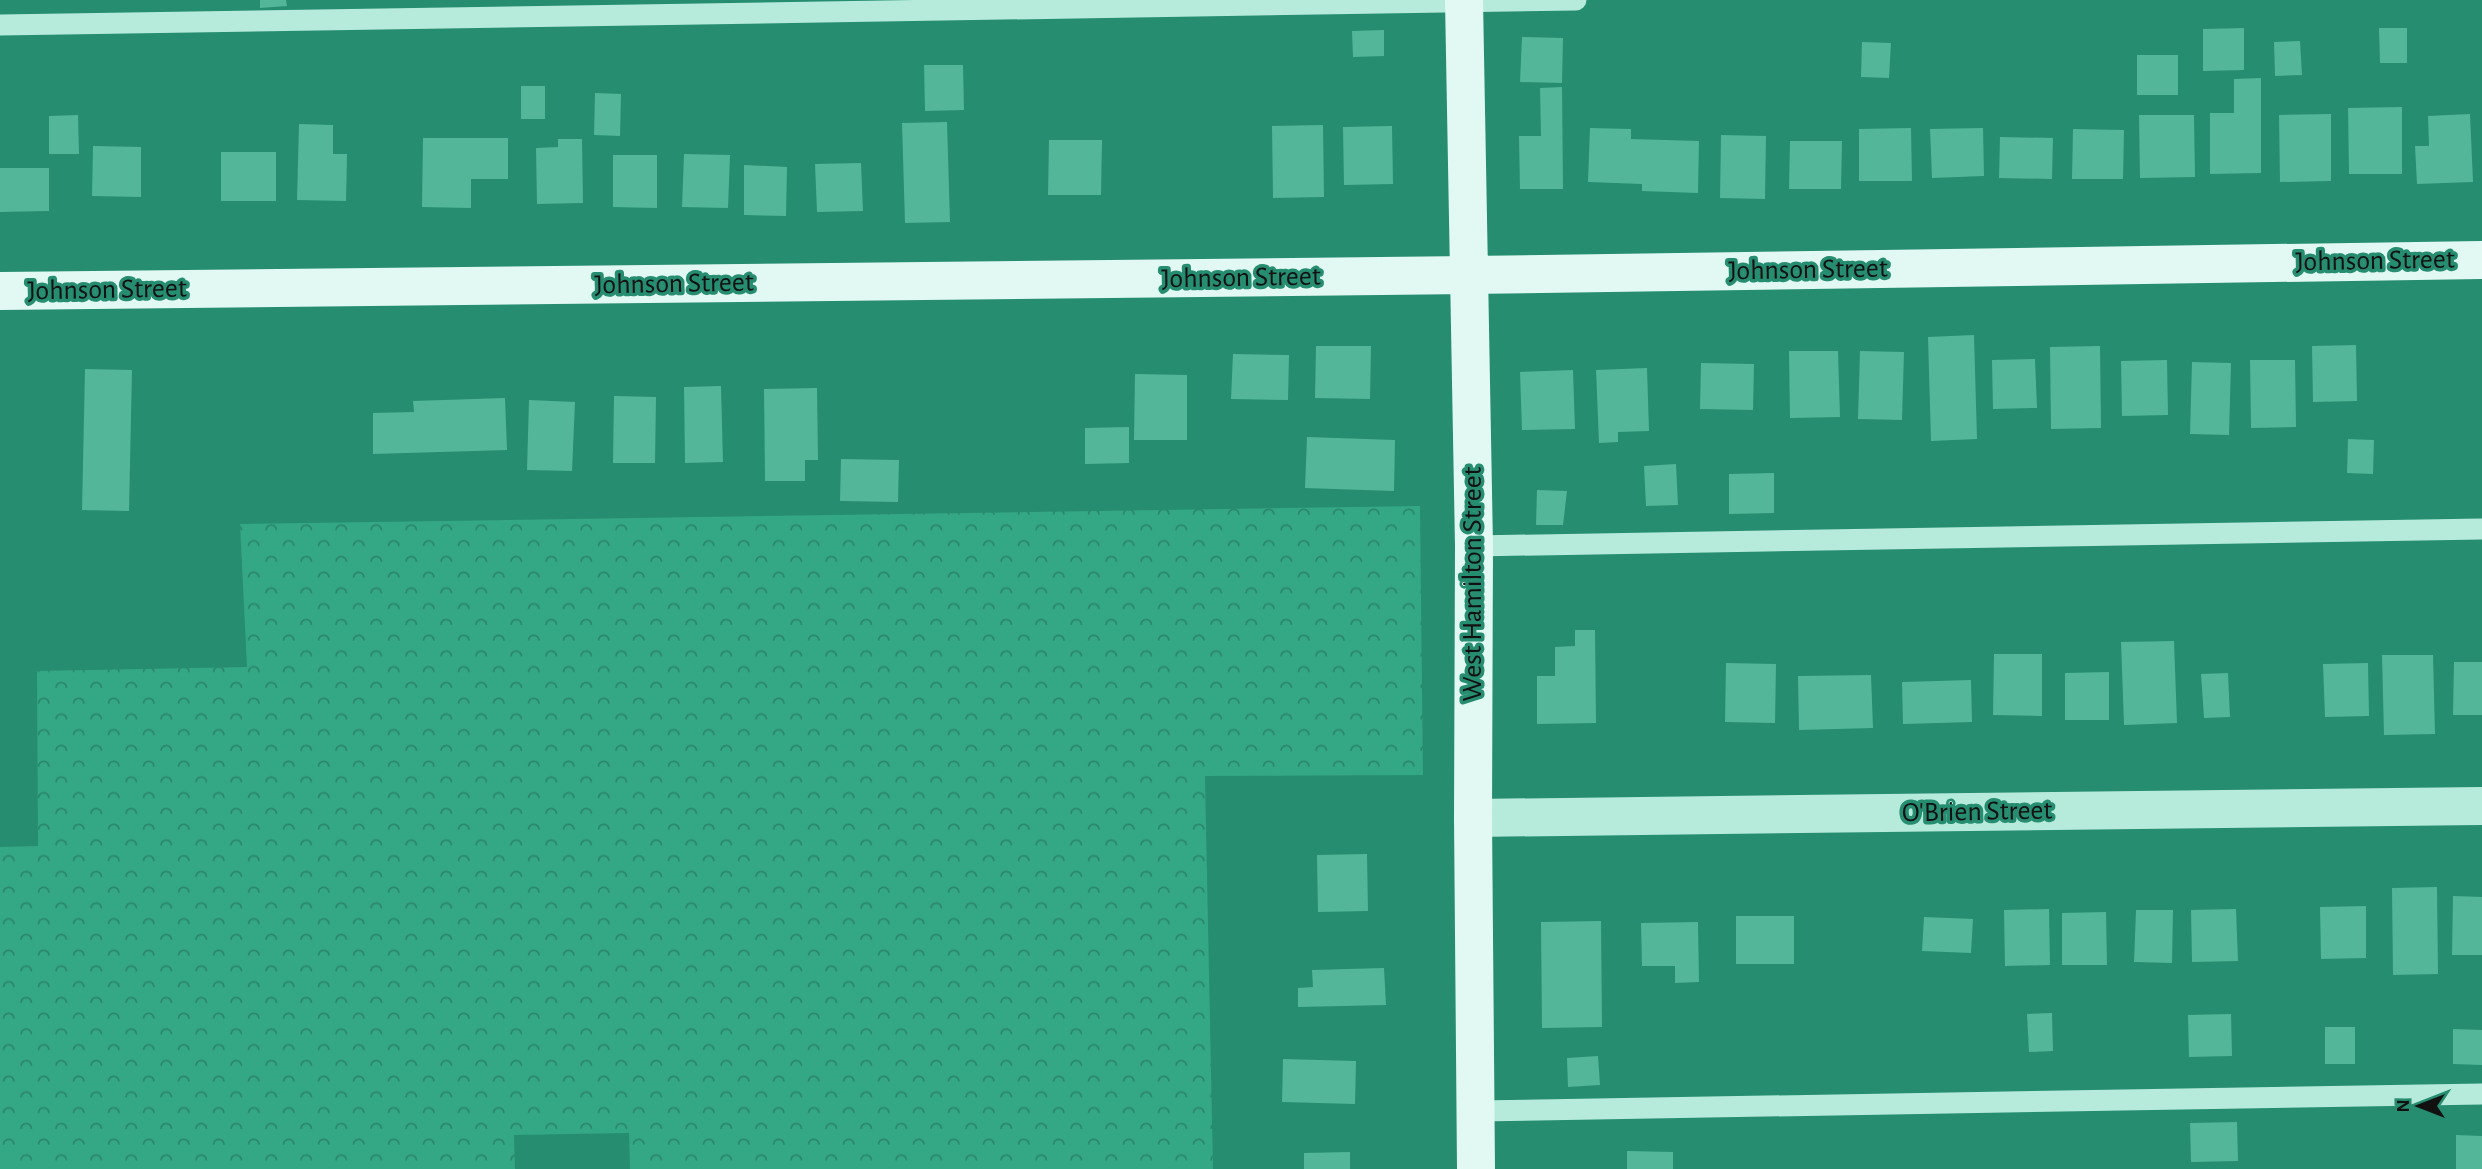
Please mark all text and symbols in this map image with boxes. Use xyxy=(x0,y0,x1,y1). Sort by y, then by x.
street label: Johnson Street xyxy=(2295,246,2455,276)
street label: Johnson Street xyxy=(1728,255,1888,285)
street label: Johnson Street xyxy=(1161,263,1321,293)
street label: Johnson Street xyxy=(594,269,754,299)
street label: Johnson Street xyxy=(27,275,187,305)
street label: West Hamilton Street xyxy=(1459,466,1487,701)
street label: O'Brien Street xyxy=(1902,797,2053,827)
north arrow xyxy=(2384,1071,2454,1141)
text: N xyxy=(2394,1099,2413,1113)

